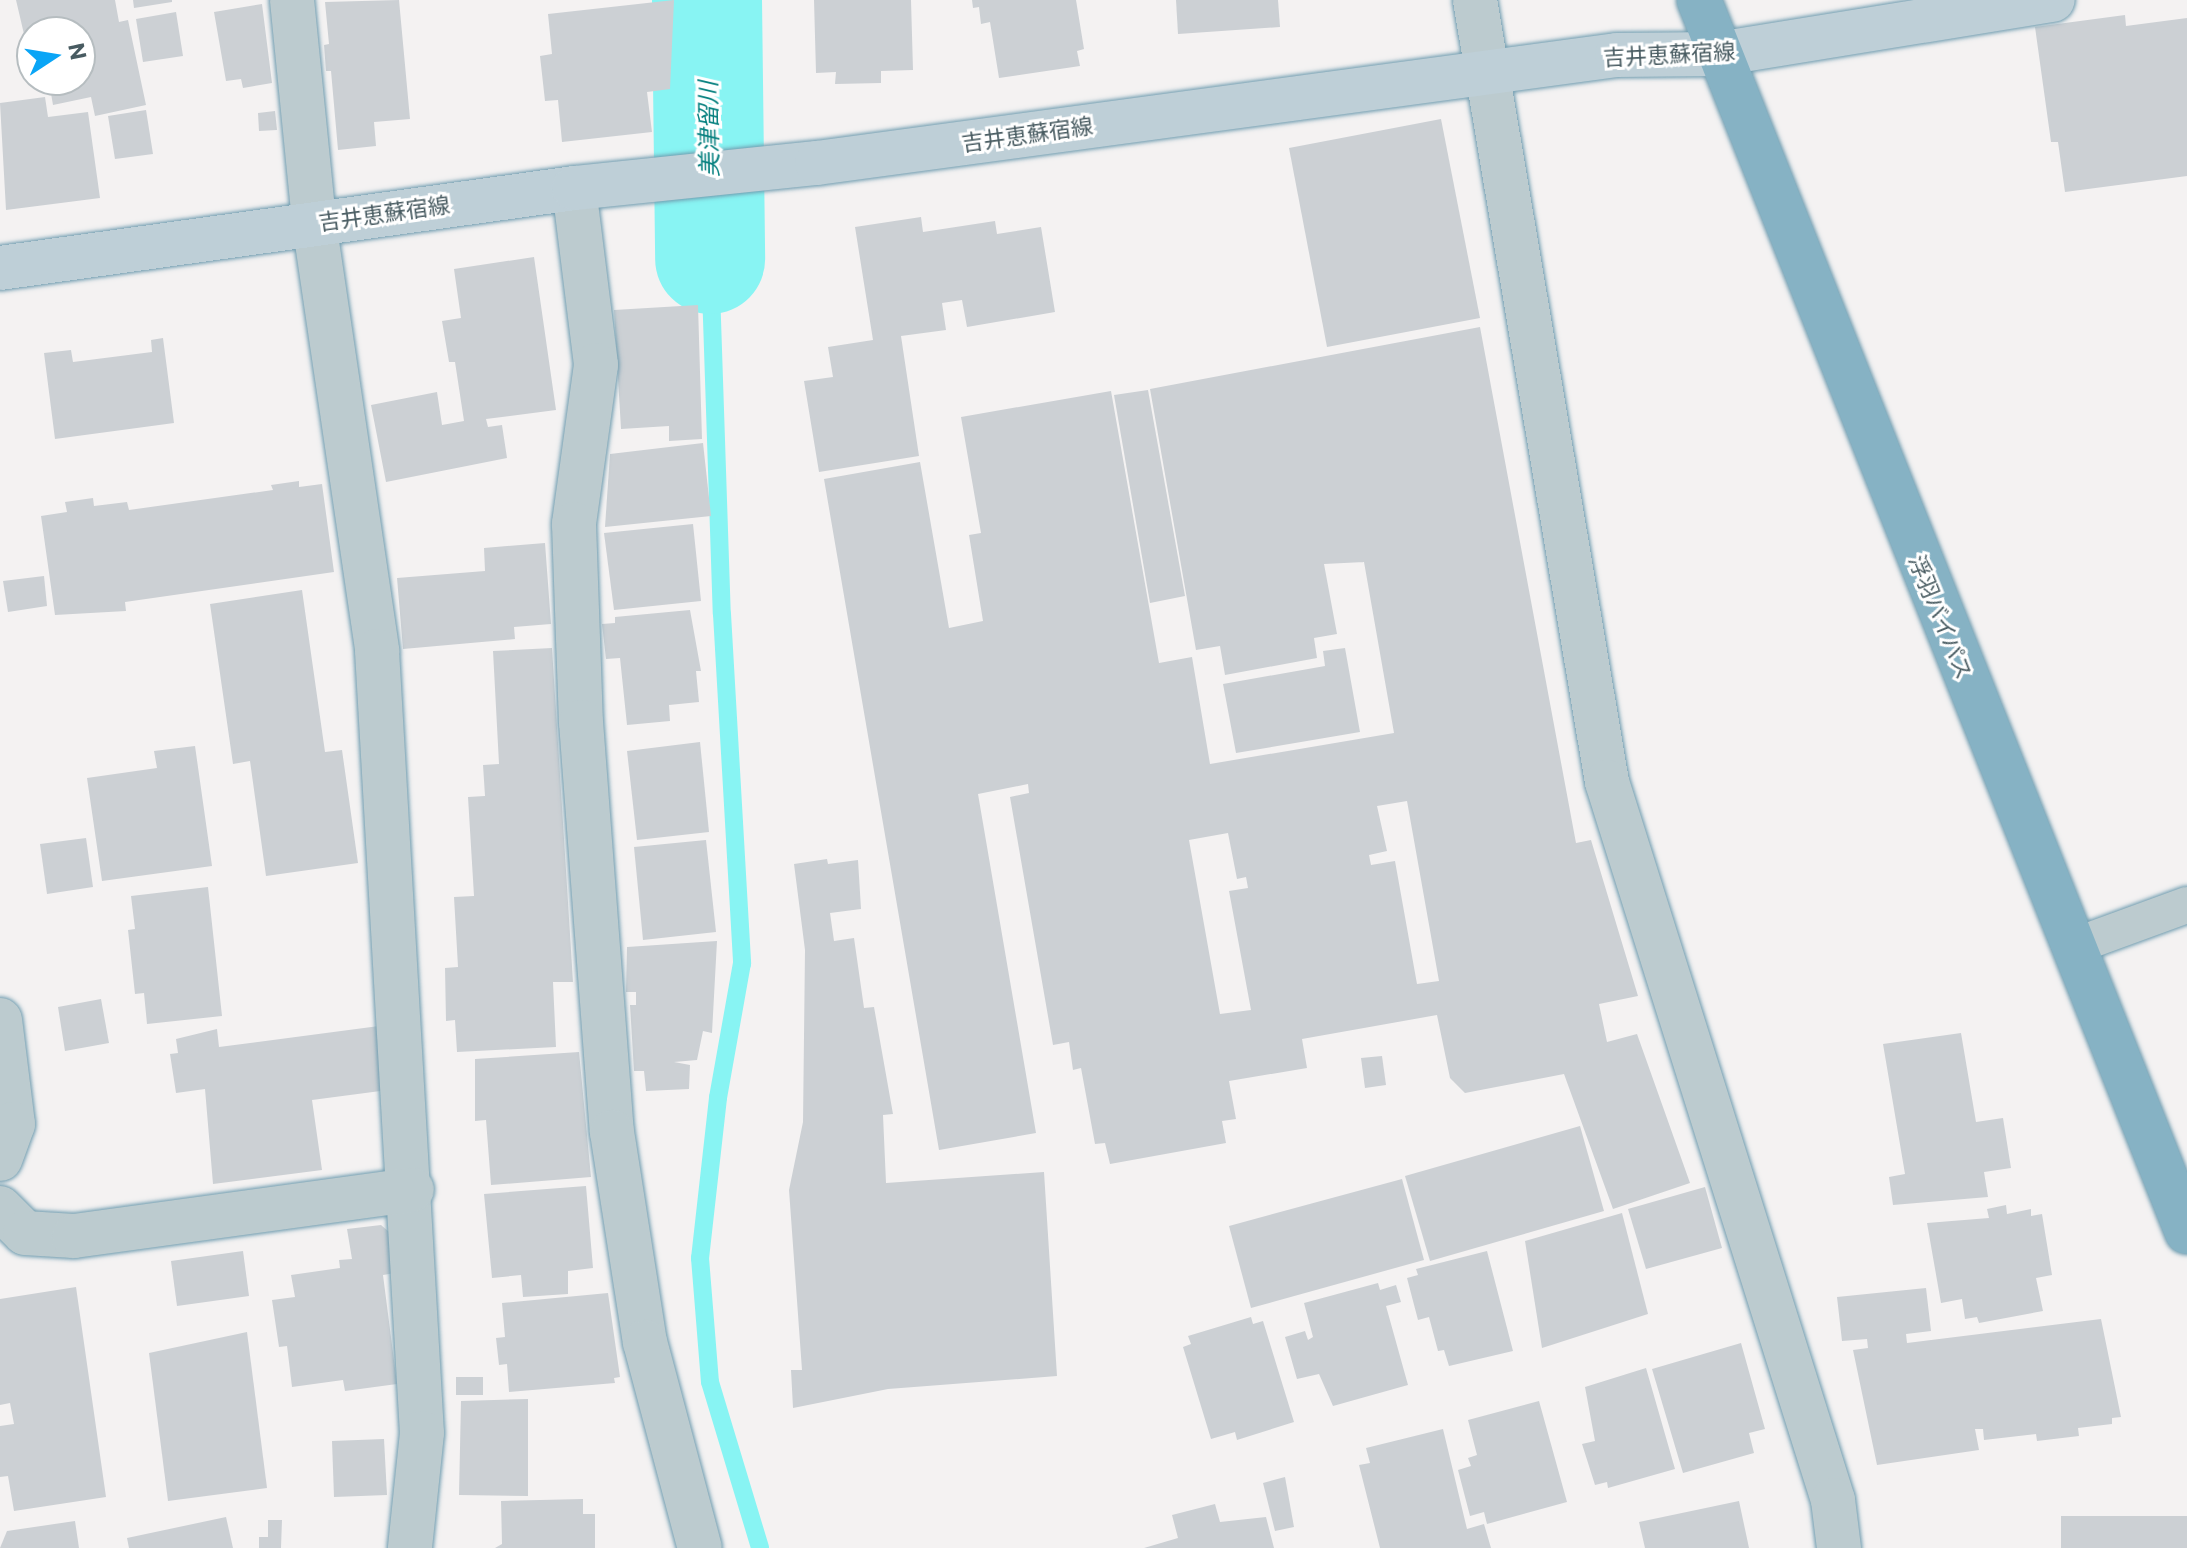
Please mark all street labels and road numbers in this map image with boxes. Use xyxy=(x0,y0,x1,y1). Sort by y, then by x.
street label: 吉井恵蘇宿線 xyxy=(1602,37,1736,71)
street label: 吉井恵蘇宿線 xyxy=(960,112,1094,156)
street label: 吉井恵蘇宿線 xyxy=(317,191,451,235)
street label: 浮羽バイパス xyxy=(1904,551,1978,683)

